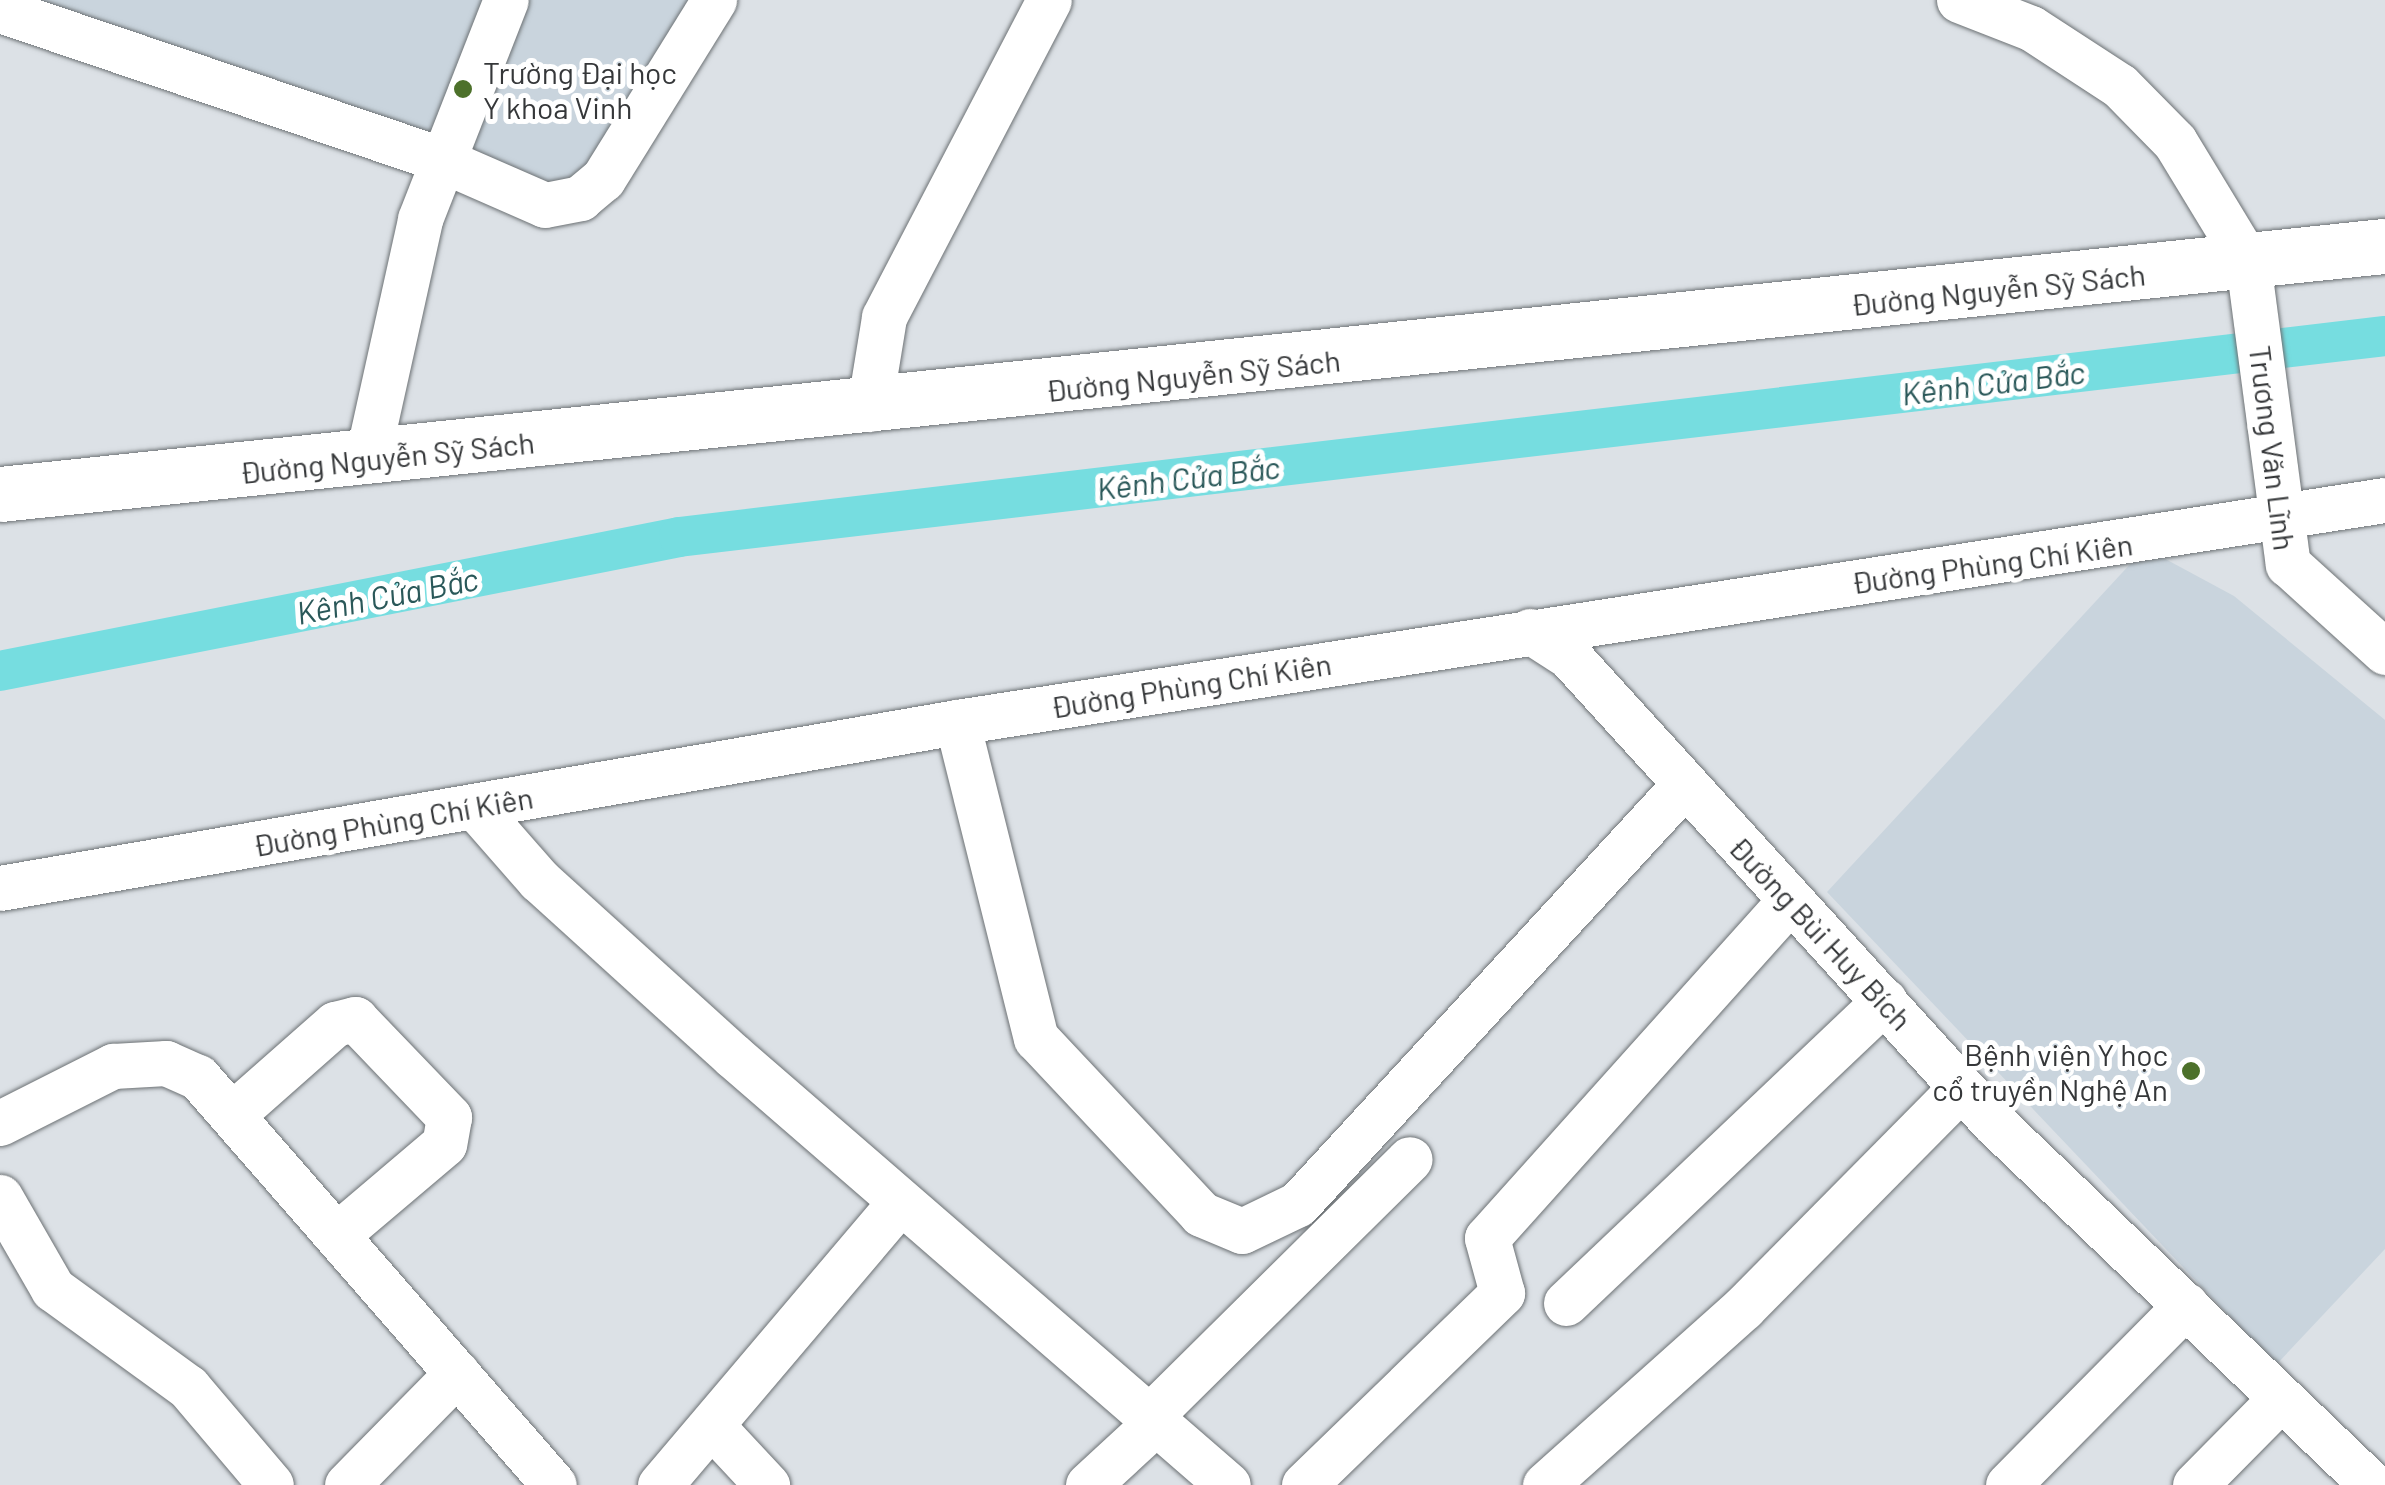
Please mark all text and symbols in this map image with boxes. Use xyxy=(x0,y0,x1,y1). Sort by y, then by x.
place label: Trường Đại học Y khoa Vinh xyxy=(483,54,677,124)
marker: Trường Đại học Y khoa Vinh xyxy=(452,78,474,100)
street label: Đường Nguyễn Sỹ Sách xyxy=(1849,256,2147,322)
street label: Đường Nguyễn Sỹ Sách xyxy=(1044,342,1342,408)
street label: Trương Văn Lĩnh xyxy=(2243,343,2303,553)
water label: Kênh Cửa Bắc xyxy=(1899,352,2087,412)
street label: Đường Nguyễn Sỹ Sách xyxy=(238,424,536,490)
water label: Kênh Cửa Bắc xyxy=(1094,447,1282,507)
street label: Đường Phùng Chí Kiên xyxy=(1849,525,2135,601)
water label: Kênh Cửa Bắc xyxy=(293,559,481,631)
street label: Đường Phùng Chí Kiên xyxy=(1048,645,1334,725)
street label: Đường Phùng Chí Kiên xyxy=(250,779,536,863)
street label: Đường Bùi Huy Bích xyxy=(1722,829,1920,1037)
place label: Bệnh viện Y học cổ truyền Nghệ An xyxy=(1932,1036,2168,1106)
marker: Bệnh viện Y học cổ truyền Nghệ An xyxy=(2178,1058,2204,1084)

